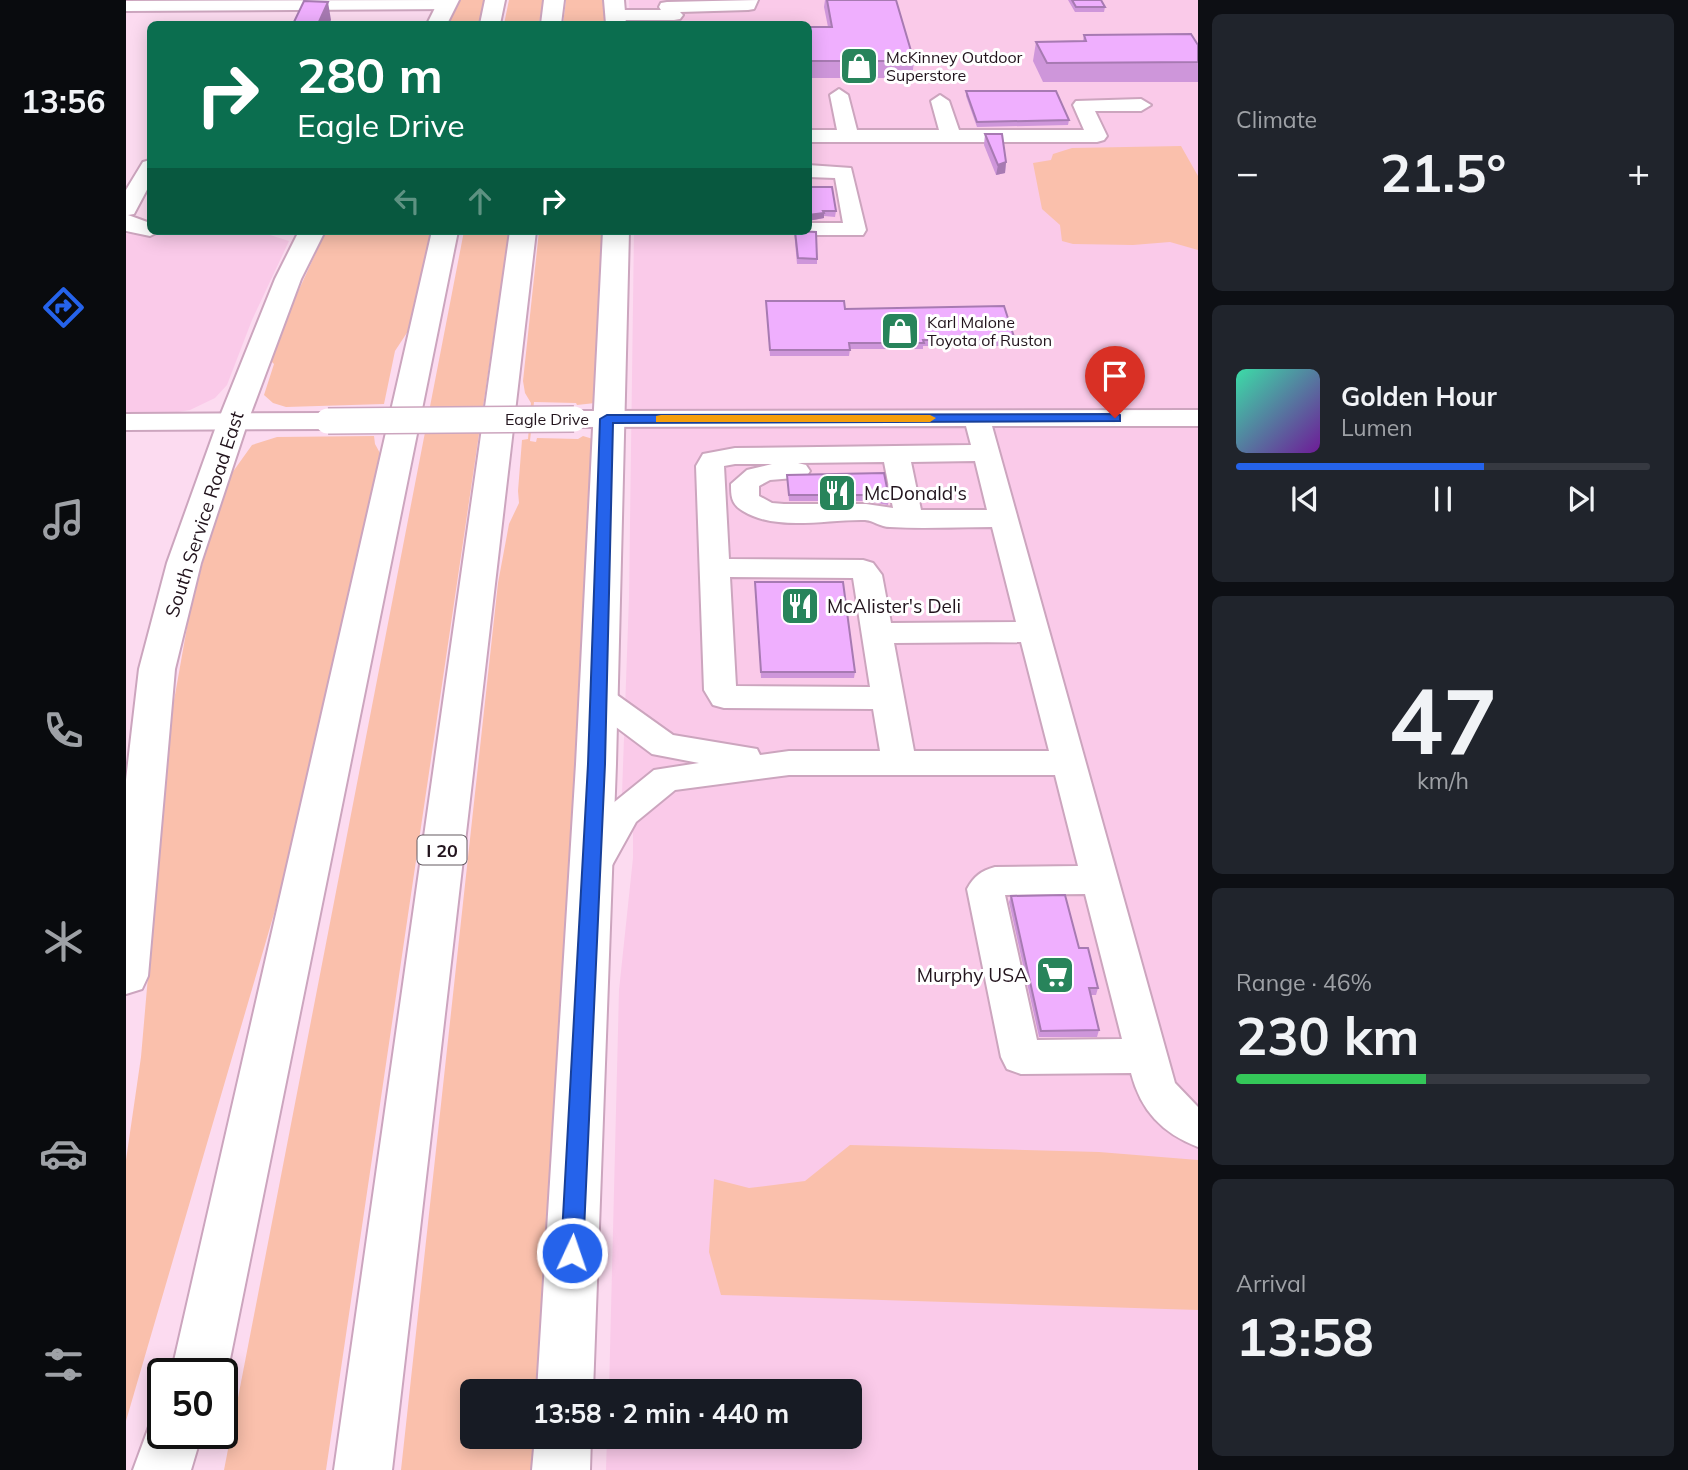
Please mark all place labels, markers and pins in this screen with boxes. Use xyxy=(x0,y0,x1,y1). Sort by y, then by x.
shop icon: McKinney Outdoor Superstore xyxy=(838,45,880,87)
place label: McKinney Outdoor Superstore xyxy=(886,47,1023,85)
shop icon: Karl Malone Toyota of Ruston xyxy=(879,310,921,352)
place label: Karl Malone Toyota of Ruston xyxy=(927,312,1052,350)
pin xyxy=(1085,346,1145,418)
restaurant icon: McDonald's xyxy=(816,472,858,514)
place label: McDonald's xyxy=(864,481,967,505)
restaurant icon: McAlister's Deli xyxy=(779,585,821,627)
place label: McAlister's Deli xyxy=(827,594,961,618)
supermarket icon: Murphy USA xyxy=(1034,954,1076,996)
place label: Murphy USA xyxy=(917,963,1028,987)

